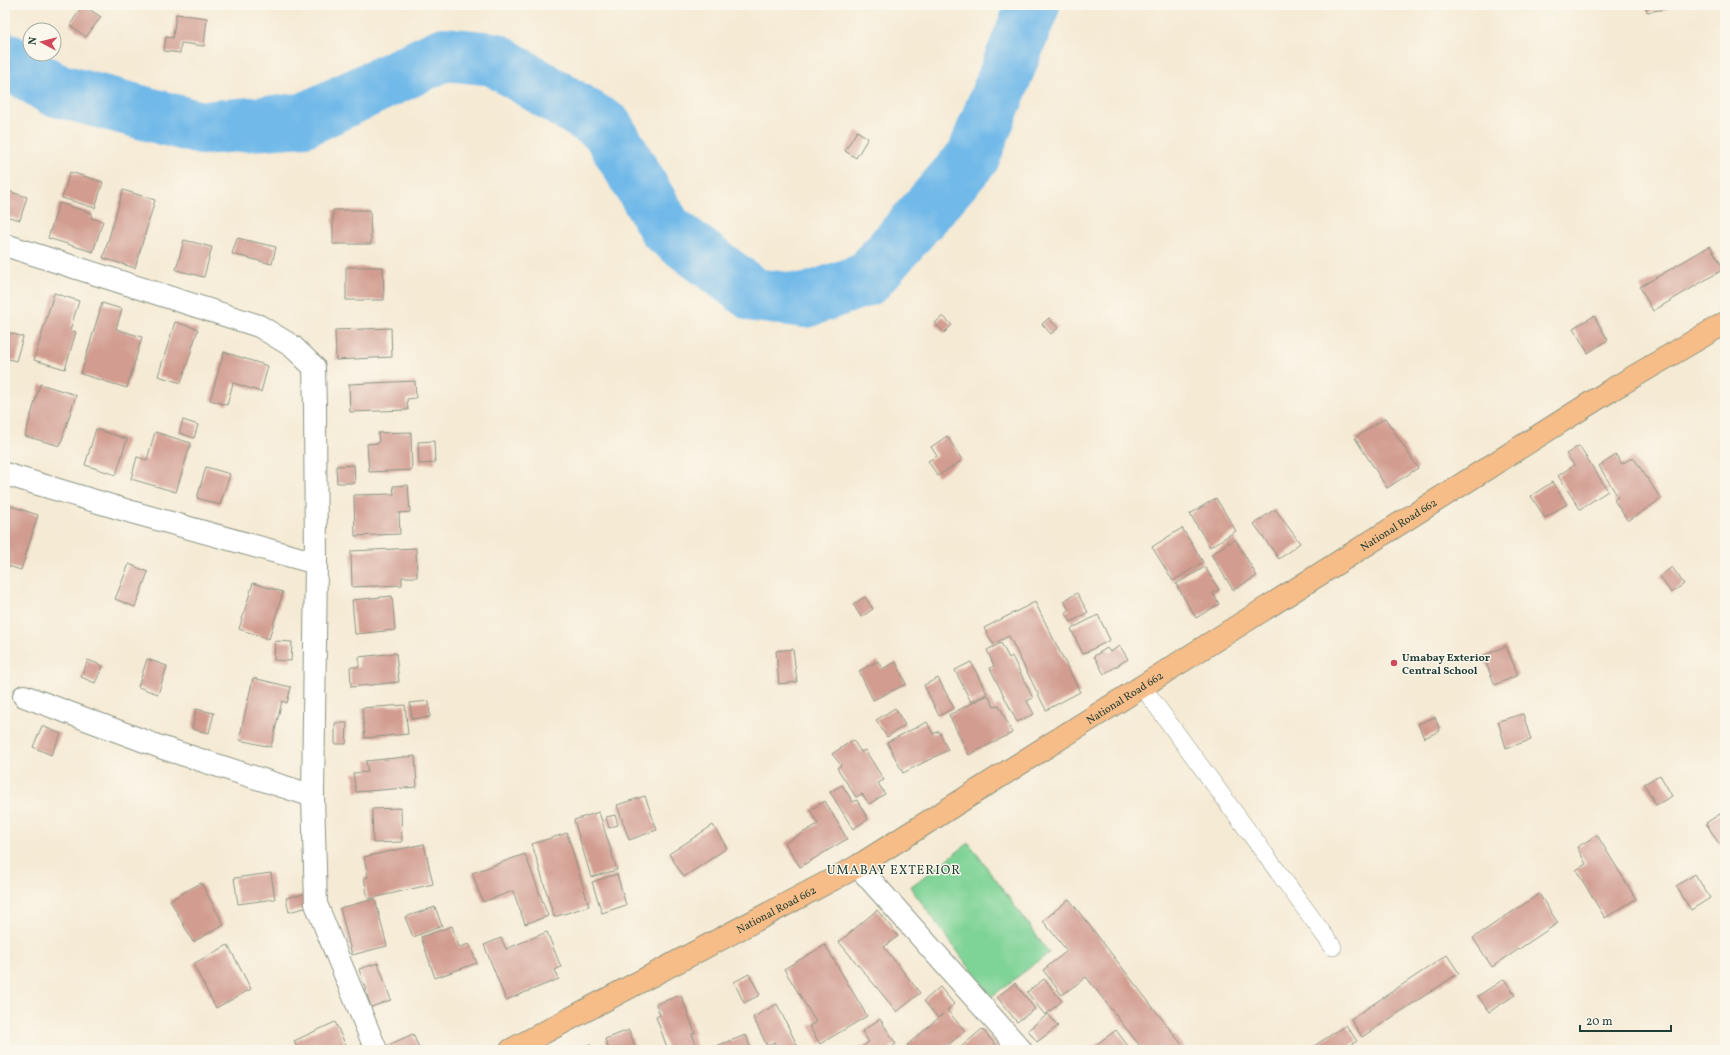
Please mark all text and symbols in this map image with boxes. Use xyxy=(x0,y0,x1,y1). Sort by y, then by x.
north arrow xyxy=(22,22,62,62)
text: N xyxy=(26,36,41,46)
street label: National Road 662 xyxy=(1358,496,1441,556)
place label: Umabay Exterior Central School xyxy=(1402,651,1491,679)
marker: Umabay Exterior Central School xyxy=(1389,658,1399,668)
street label: National Road 662 xyxy=(1084,669,1167,729)
district label: UMABAY EXTERIOR xyxy=(827,862,961,880)
street label: National Road 662 xyxy=(734,883,819,938)
scale bar xyxy=(1580,1007,1671,1033)
text: 20 m xyxy=(1586,1014,1613,1030)

